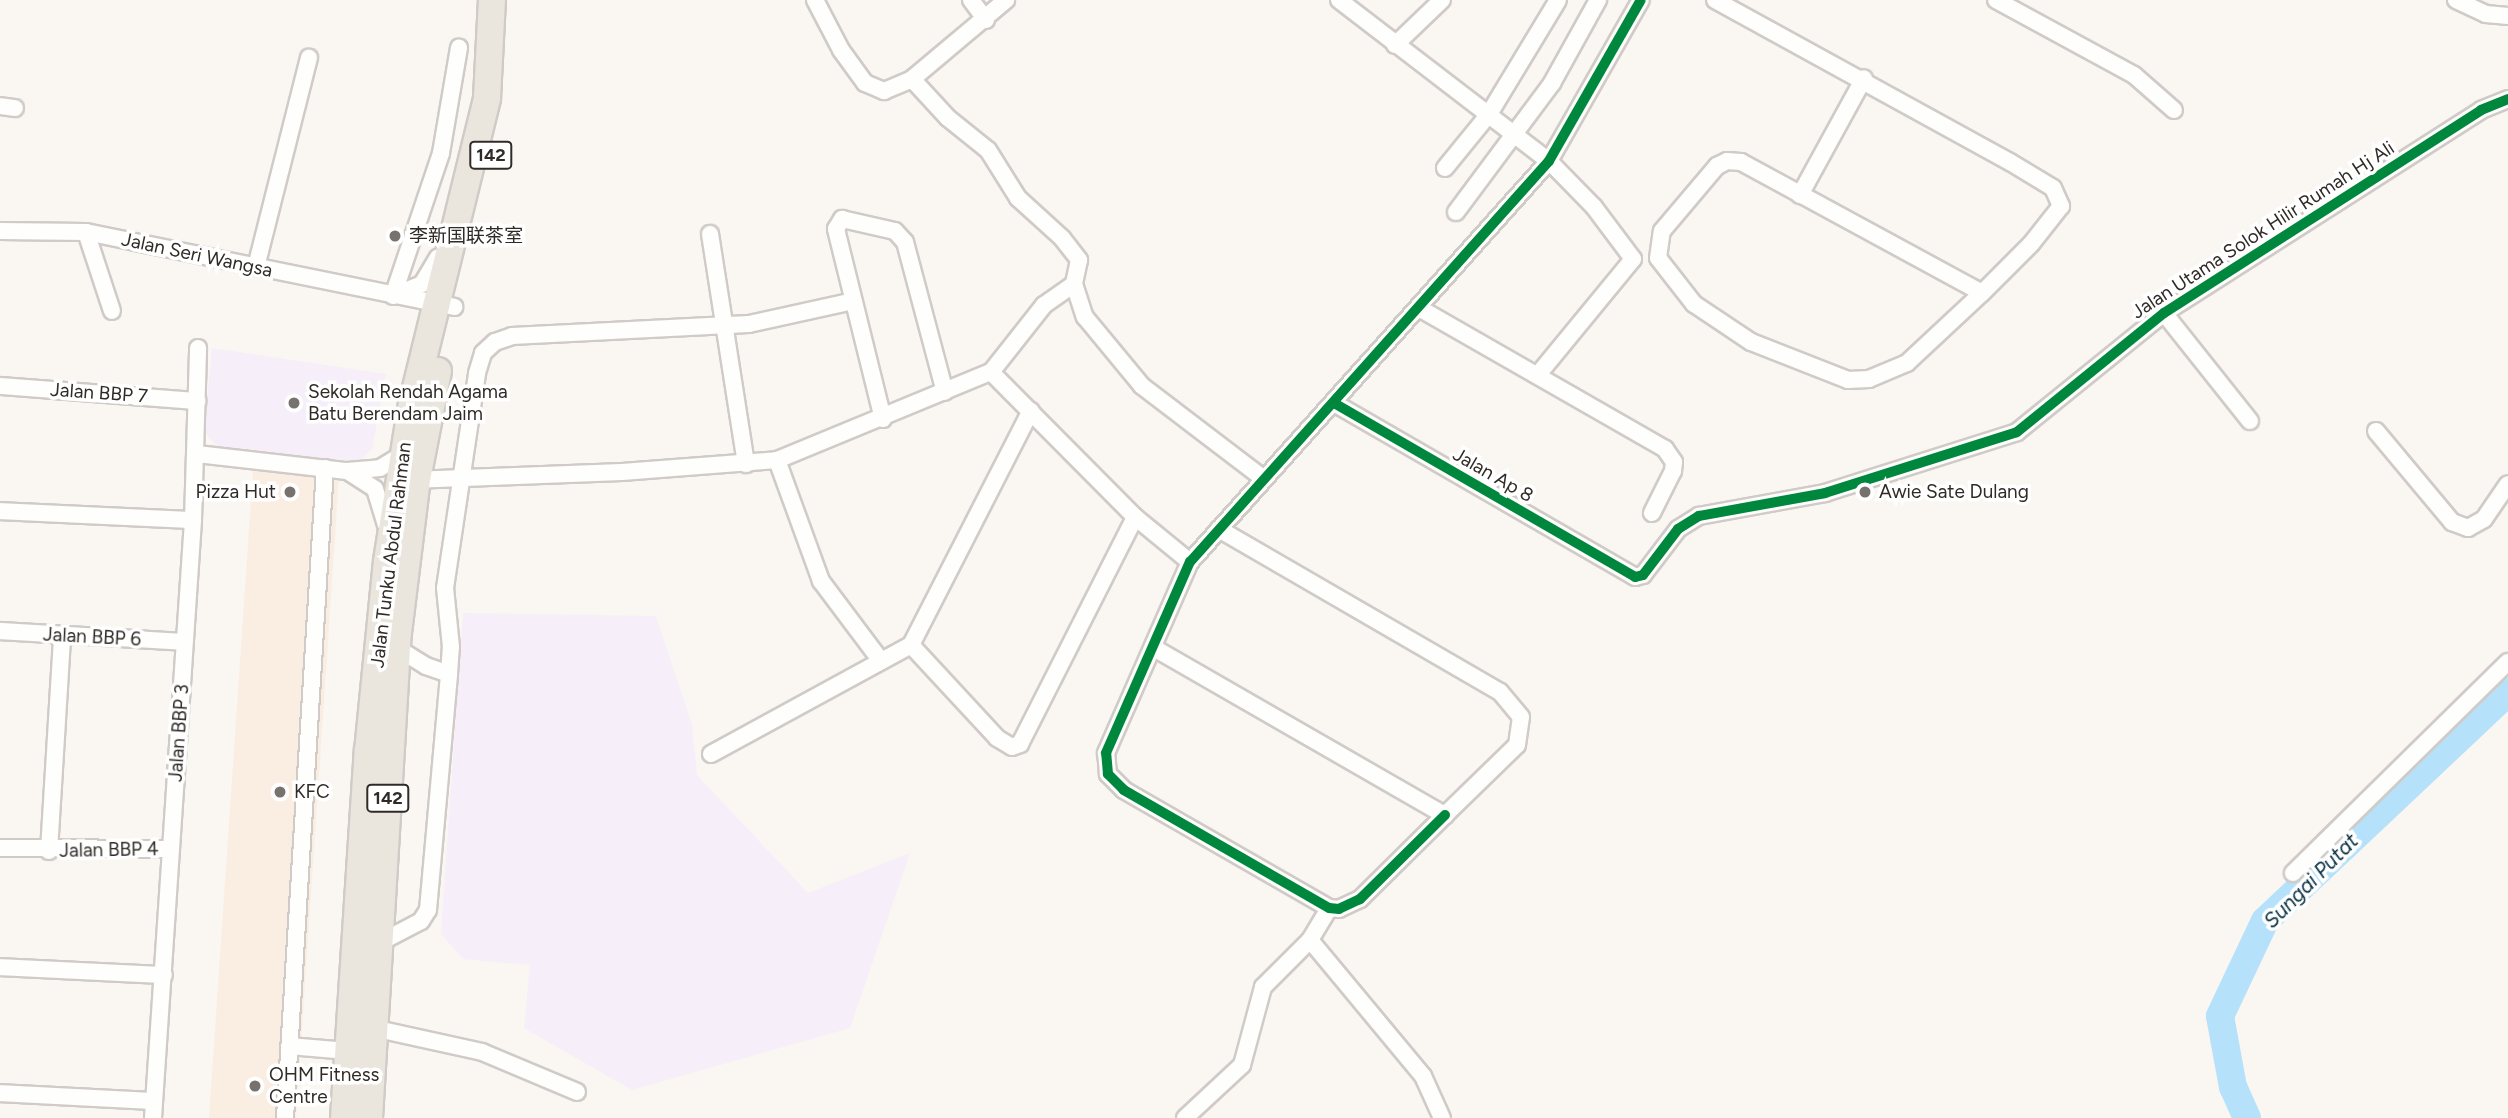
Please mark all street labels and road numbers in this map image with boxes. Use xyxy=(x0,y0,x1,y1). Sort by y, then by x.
street label: Jalan Utama Solok Hilir Rumah Hj Ali xyxy=(2127,136,2399,324)
road number: 142 xyxy=(468,140,514,170)
street label: Jalan Seri Wangsa xyxy=(119,228,275,282)
street label: Jalan BBP 7 xyxy=(49,378,149,408)
street label: Jalan Tunku Abdul Rahman xyxy=(366,441,416,669)
street label: Jalan Ap 8 xyxy=(1449,443,1537,507)
street label: Jalan BBP 6 xyxy=(42,623,142,651)
street label: Jalan BBP 3 xyxy=(164,683,194,783)
road number: 142 xyxy=(365,784,411,812)
street label: Jalan BBP 4 xyxy=(59,838,159,862)

